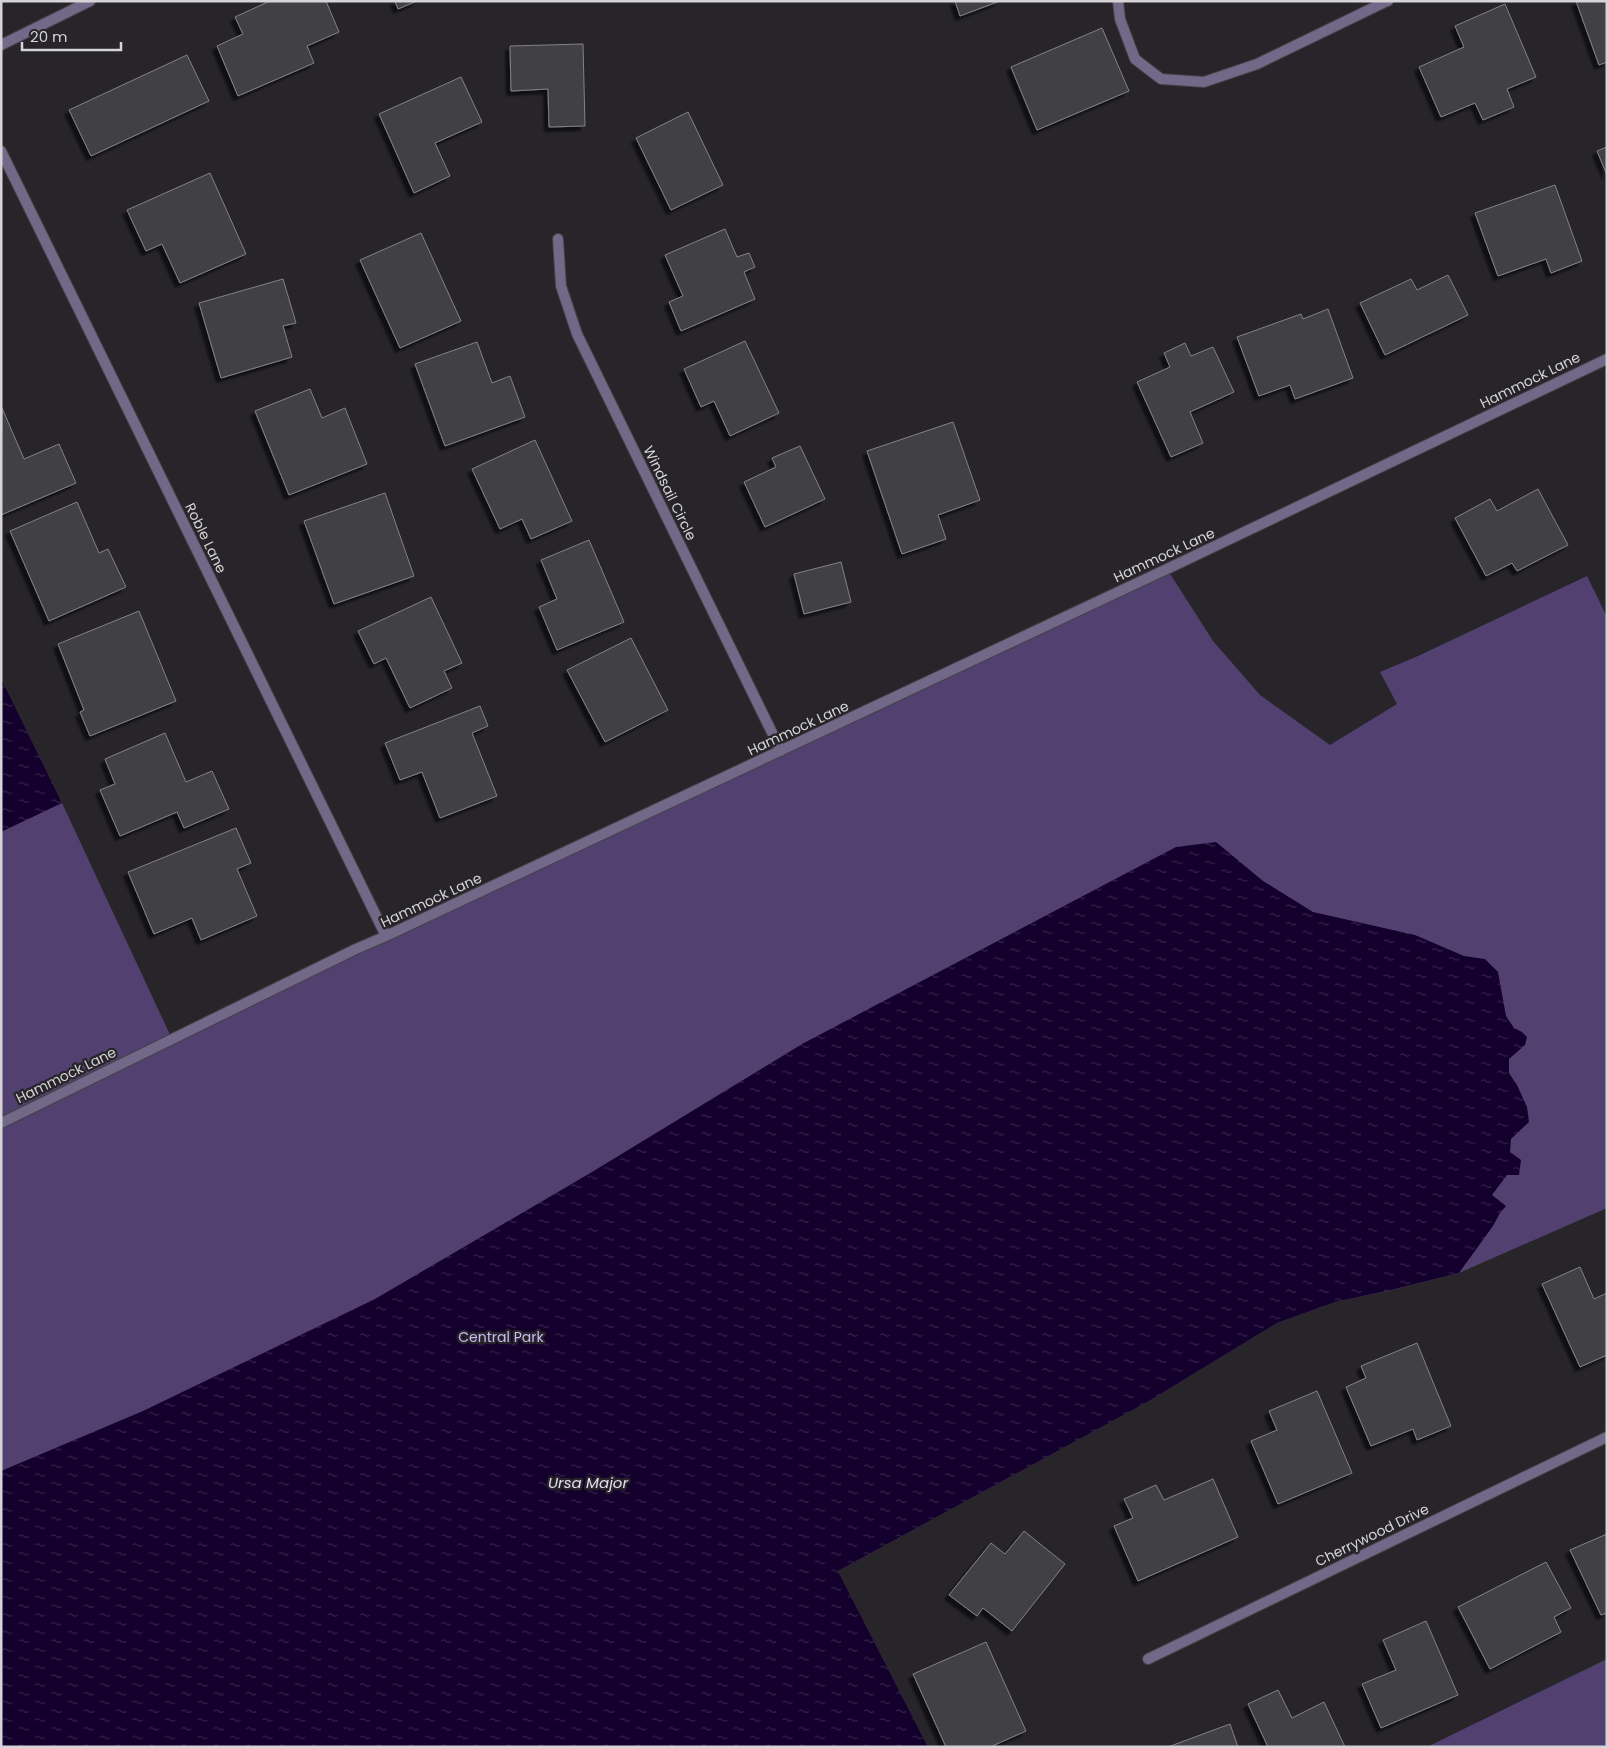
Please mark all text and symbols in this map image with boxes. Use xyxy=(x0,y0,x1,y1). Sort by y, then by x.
scale bar xyxy=(22,20,121,52)
text: 20 m xyxy=(30,26,68,47)
street label: Hammock Lane xyxy=(1476,347,1584,413)
street label: Windsail Circle xyxy=(638,442,702,544)
street label: Roble Lane xyxy=(180,499,232,577)
street label: Hammock Lane xyxy=(1110,523,1218,587)
street label: Hammock Lane xyxy=(744,696,852,760)
street label: Hammock Lane xyxy=(377,868,485,932)
street label: Hammock Lane xyxy=(12,1042,120,1108)
park label: Central Park xyxy=(458,1327,544,1347)
water label: Ursa Major xyxy=(548,1472,628,1493)
street label: Cherrywood Drive xyxy=(1312,1499,1433,1571)

